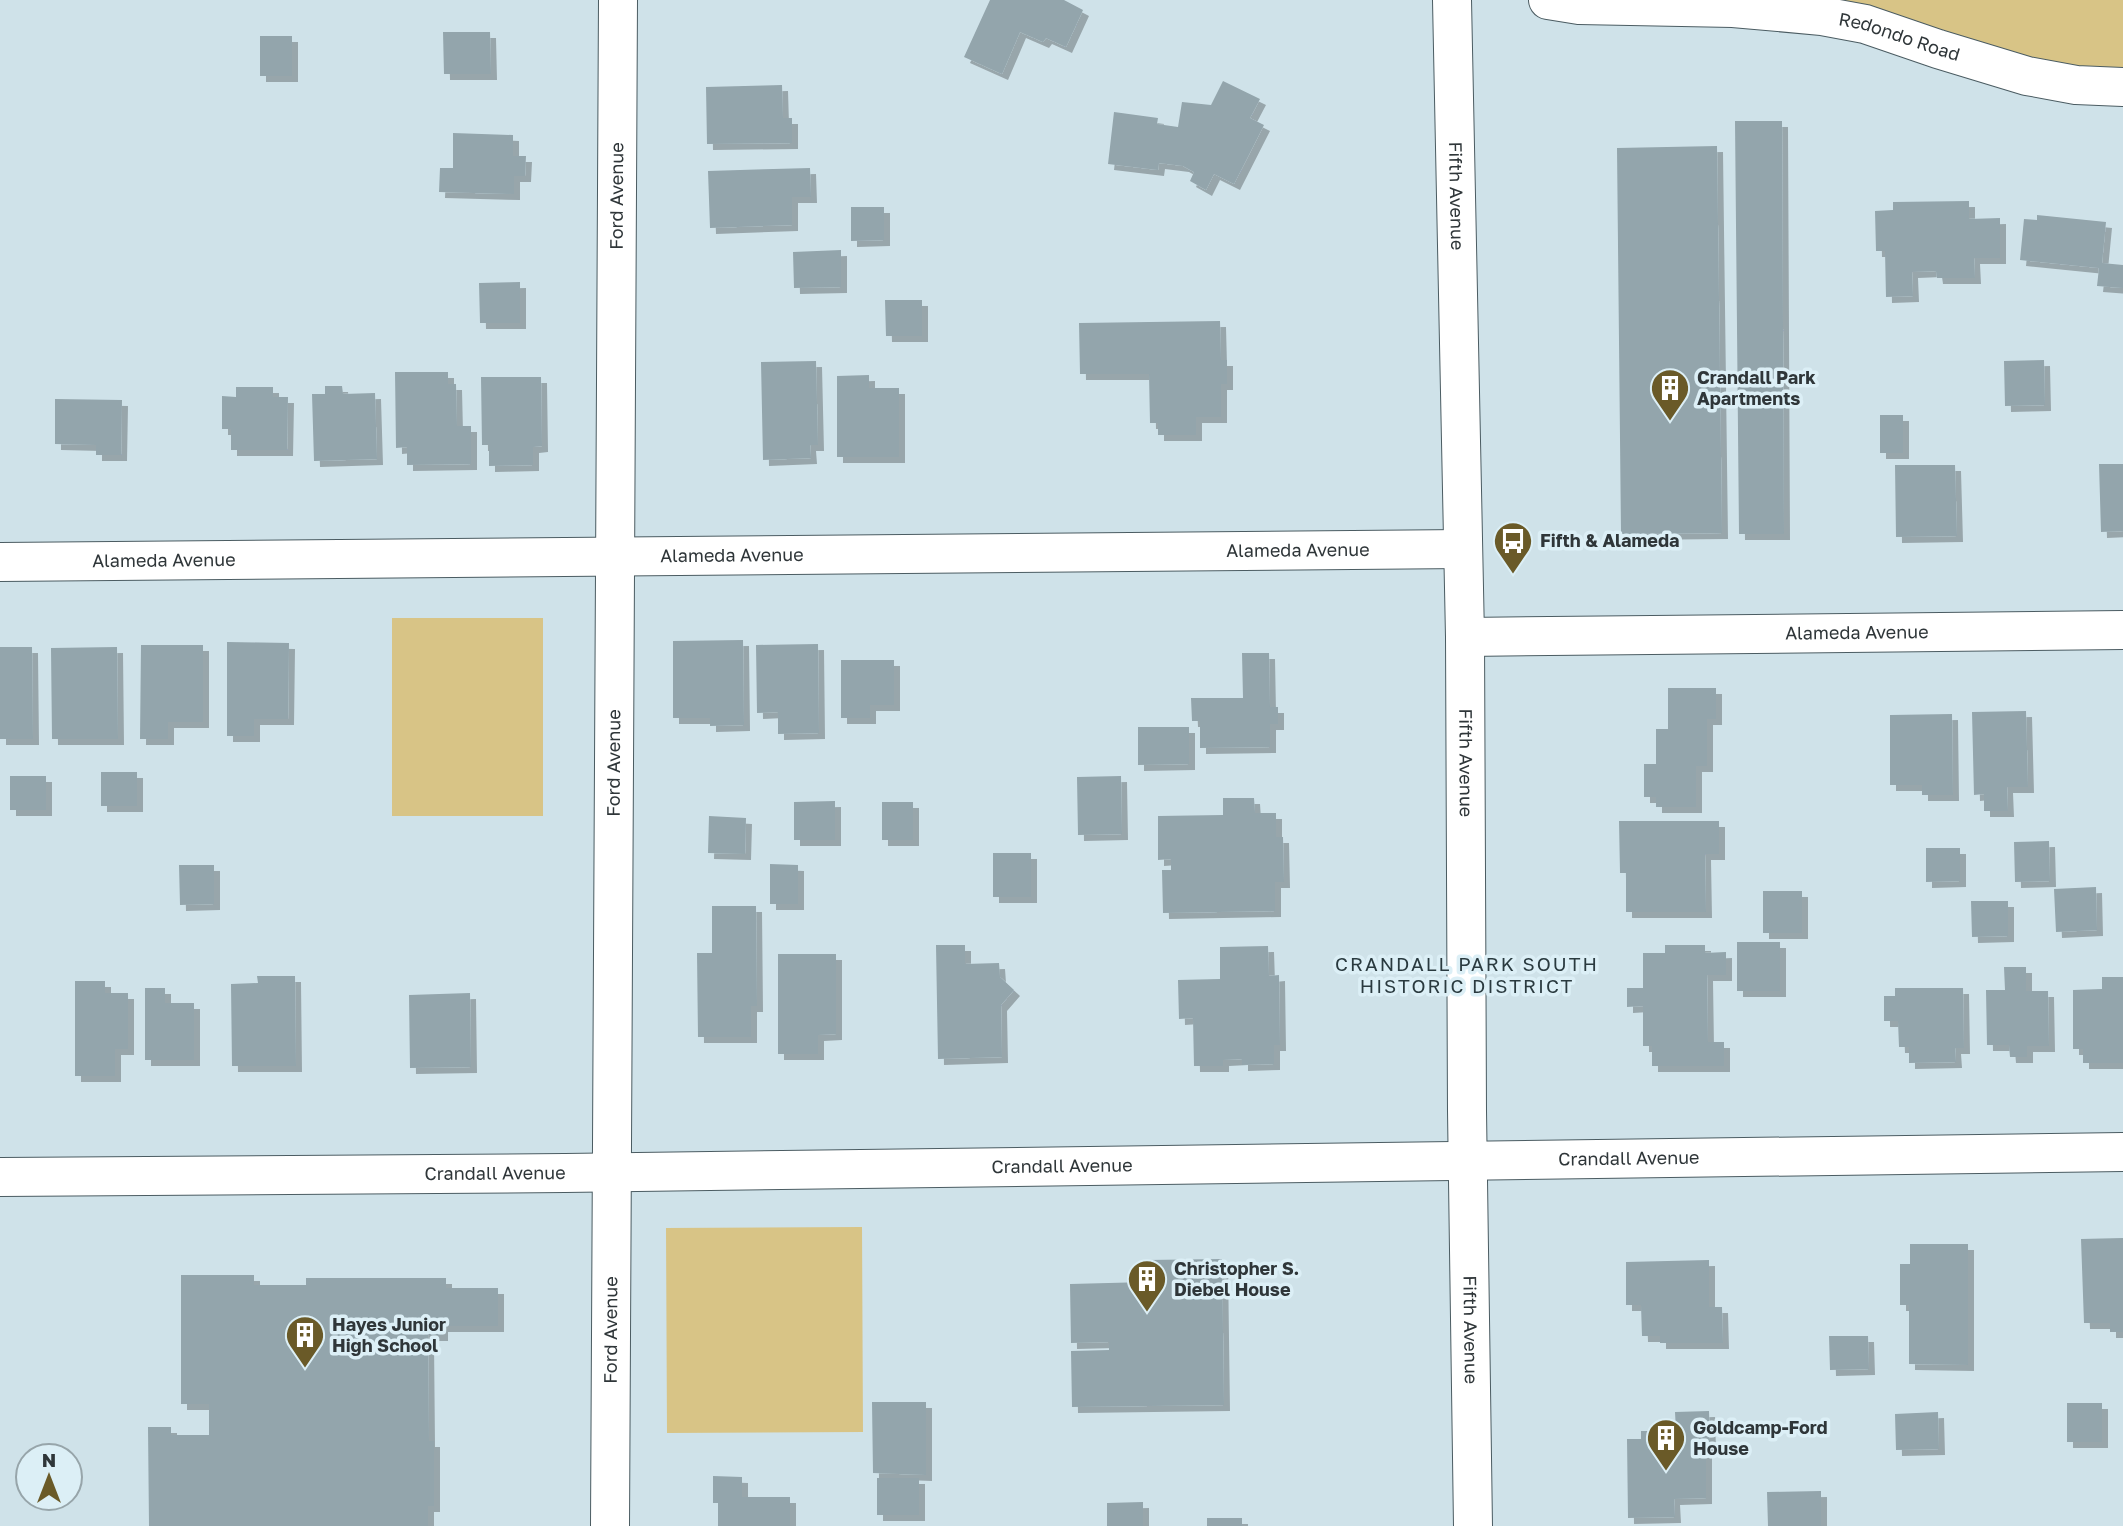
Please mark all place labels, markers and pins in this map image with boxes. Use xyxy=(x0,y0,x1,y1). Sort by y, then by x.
place label: Crandall Park Apartments xyxy=(1697,366,1816,409)
building icon: Crandall Park Apartments xyxy=(1649,367,1691,422)
bus stop icon: Fifth & Alameda xyxy=(1492,520,1534,575)
place label: Fifth & Alameda xyxy=(1540,529,1679,551)
place label: Christopher S. Diebel House xyxy=(1174,1257,1299,1300)
building icon: Christopher S. Diebel House xyxy=(1126,1258,1168,1313)
place label: Hayes Junior High School xyxy=(332,1313,446,1356)
building icon: Hayes Junior High School xyxy=(284,1314,326,1369)
place label: Goldcamp-Ford House xyxy=(1693,1416,1828,1459)
building icon: Goldcamp-Ford House xyxy=(1645,1417,1687,1472)

